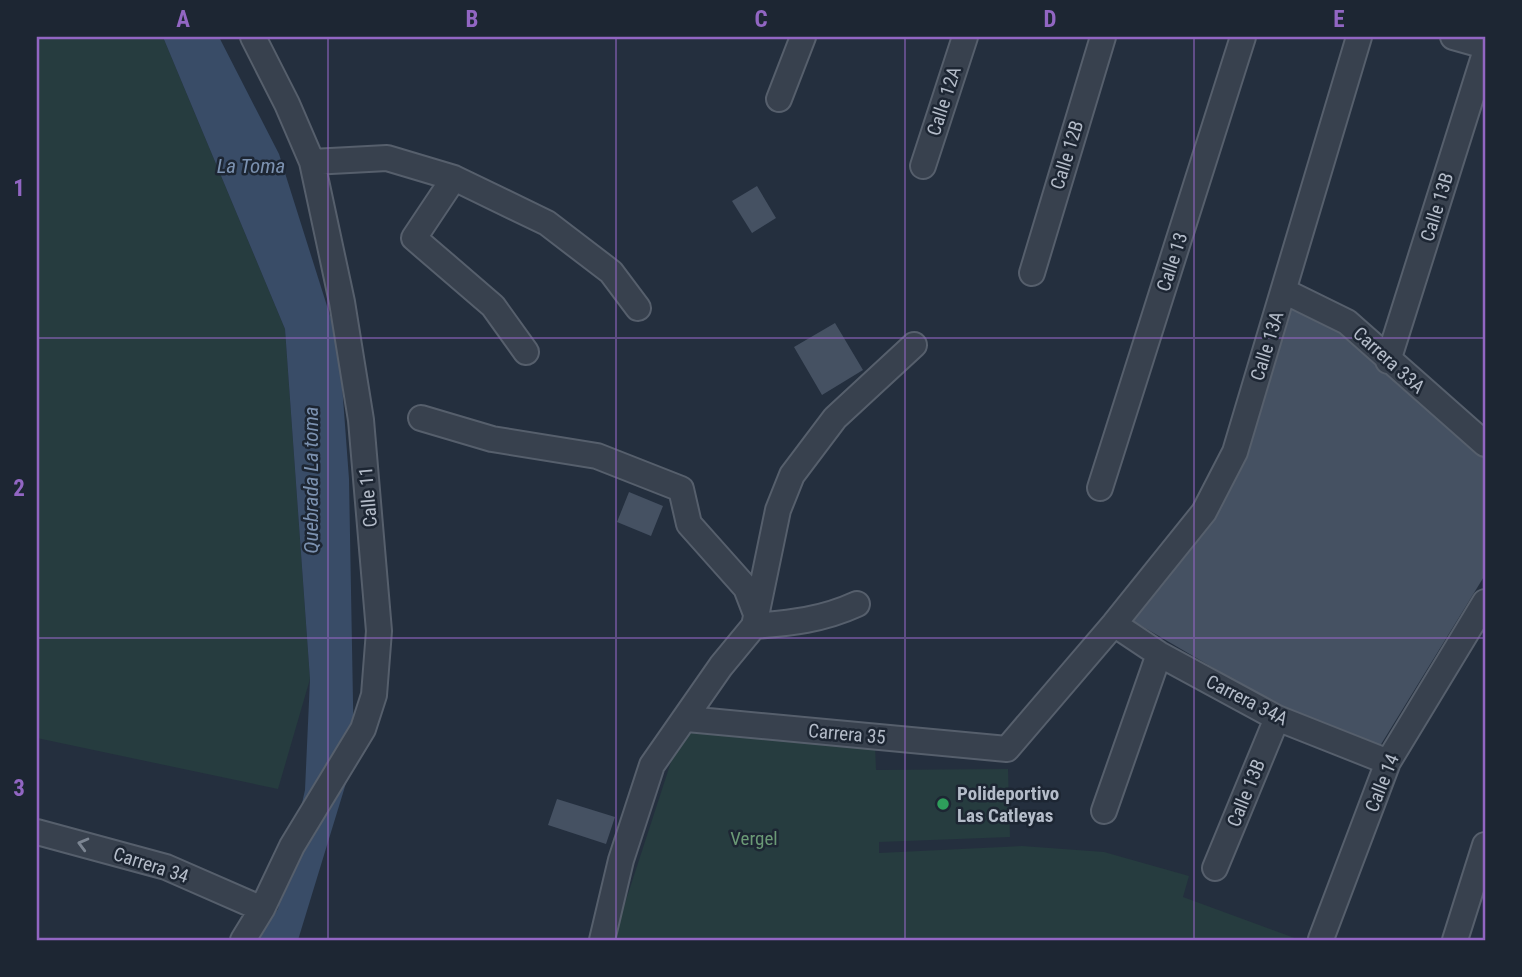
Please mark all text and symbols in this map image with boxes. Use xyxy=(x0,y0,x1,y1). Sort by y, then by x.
text: A xyxy=(176,6,190,33)
text: B xyxy=(466,6,478,33)
text: C xyxy=(754,6,768,33)
text: D xyxy=(1044,6,1057,33)
text: E xyxy=(1333,6,1345,33)
street label: Calle 12A xyxy=(922,63,966,139)
street label: Calle 12B xyxy=(1046,118,1088,192)
water label: La Toma xyxy=(217,154,285,178)
street label: Calle 13B xyxy=(1416,170,1458,244)
text: 1 xyxy=(13,175,25,202)
street label: Calle 13 xyxy=(1152,230,1192,294)
street label: Calle 13A xyxy=(1246,308,1288,384)
street label: Carrera 33A xyxy=(1348,322,1430,398)
water label: Quebrada La toma xyxy=(299,406,323,554)
street label: Calle 11 xyxy=(354,466,382,528)
text: 2 xyxy=(13,475,25,502)
street label: Carrera 34A xyxy=(1202,670,1292,730)
street label: Carrera 35 xyxy=(807,719,887,749)
street label: Calle 14 xyxy=(1360,751,1404,815)
street label: Calle 13B xyxy=(1222,756,1270,830)
text: 3 xyxy=(13,775,25,802)
place label: Polideportivo Las Catleyas xyxy=(957,782,1059,827)
marker: Polideportivo Las Catleyas xyxy=(935,796,951,812)
park label: Vergel xyxy=(730,827,778,850)
one-way arrow xyxy=(77,838,89,853)
street label: Carrera 34 xyxy=(110,842,192,888)

